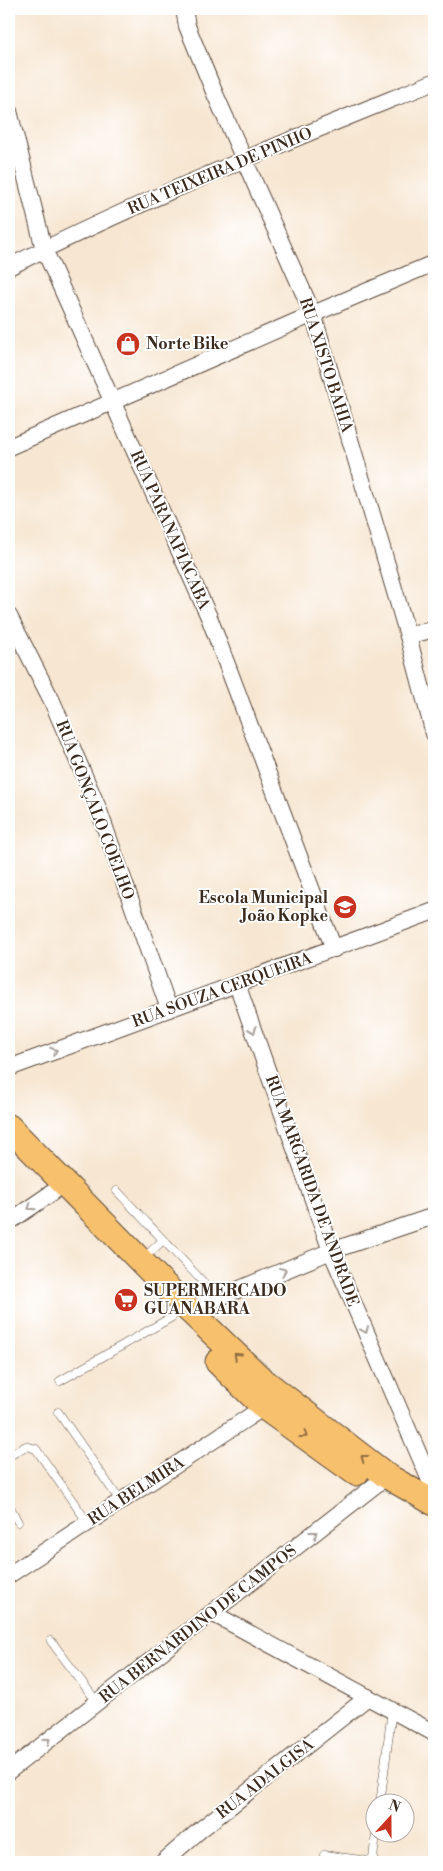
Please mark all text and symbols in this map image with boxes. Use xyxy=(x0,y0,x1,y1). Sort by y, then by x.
street label: RUA TEIXEIRA DE PINHO xyxy=(125,123,315,219)
street label: RUA XISTO BAHIA xyxy=(295,295,358,436)
shop icon: Norte Bike xyxy=(115,331,141,357)
place label: Norte Bike xyxy=(146,334,229,354)
street label: RUA PARANAPIACABA xyxy=(126,447,215,614)
street label: RUA GONÇALO COELHO xyxy=(51,717,139,903)
place label: Escola Municipal João Kopke xyxy=(199,888,329,926)
school or university icon: Escola Municipal João Kopke xyxy=(332,894,358,920)
street label: RUA SOUZA CERQUEIRA xyxy=(129,948,315,1032)
one-way arrow xyxy=(247,1026,257,1034)
one-way arrow xyxy=(50,1047,58,1057)
street label: RUA MARGARIDA DE ANDRADE xyxy=(261,1073,363,1309)
one-way arrow xyxy=(27,1201,37,1210)
one-way arrow xyxy=(278,1267,287,1278)
place label: SUPERMERCADO GUANABARA xyxy=(144,1281,286,1319)
supermarket icon: SUPERMERCADO GUANABARA xyxy=(113,1287,139,1313)
one-way arrow xyxy=(359,1325,370,1334)
one-way arrow xyxy=(234,1353,243,1362)
one-way arrow xyxy=(298,1429,308,1438)
street label: RUA BELMIRA xyxy=(84,1452,189,1530)
one-way arrow xyxy=(360,1455,370,1464)
one-way arrow xyxy=(308,1531,317,1540)
street label: RUA BERNARDINO DE CAMPOS xyxy=(95,1541,301,1707)
street label: RUA ADALGISA xyxy=(212,1734,318,1823)
one-way arrow xyxy=(41,1739,50,1747)
north arrow xyxy=(366,1794,416,1844)
text: N xyxy=(386,1796,403,1817)

